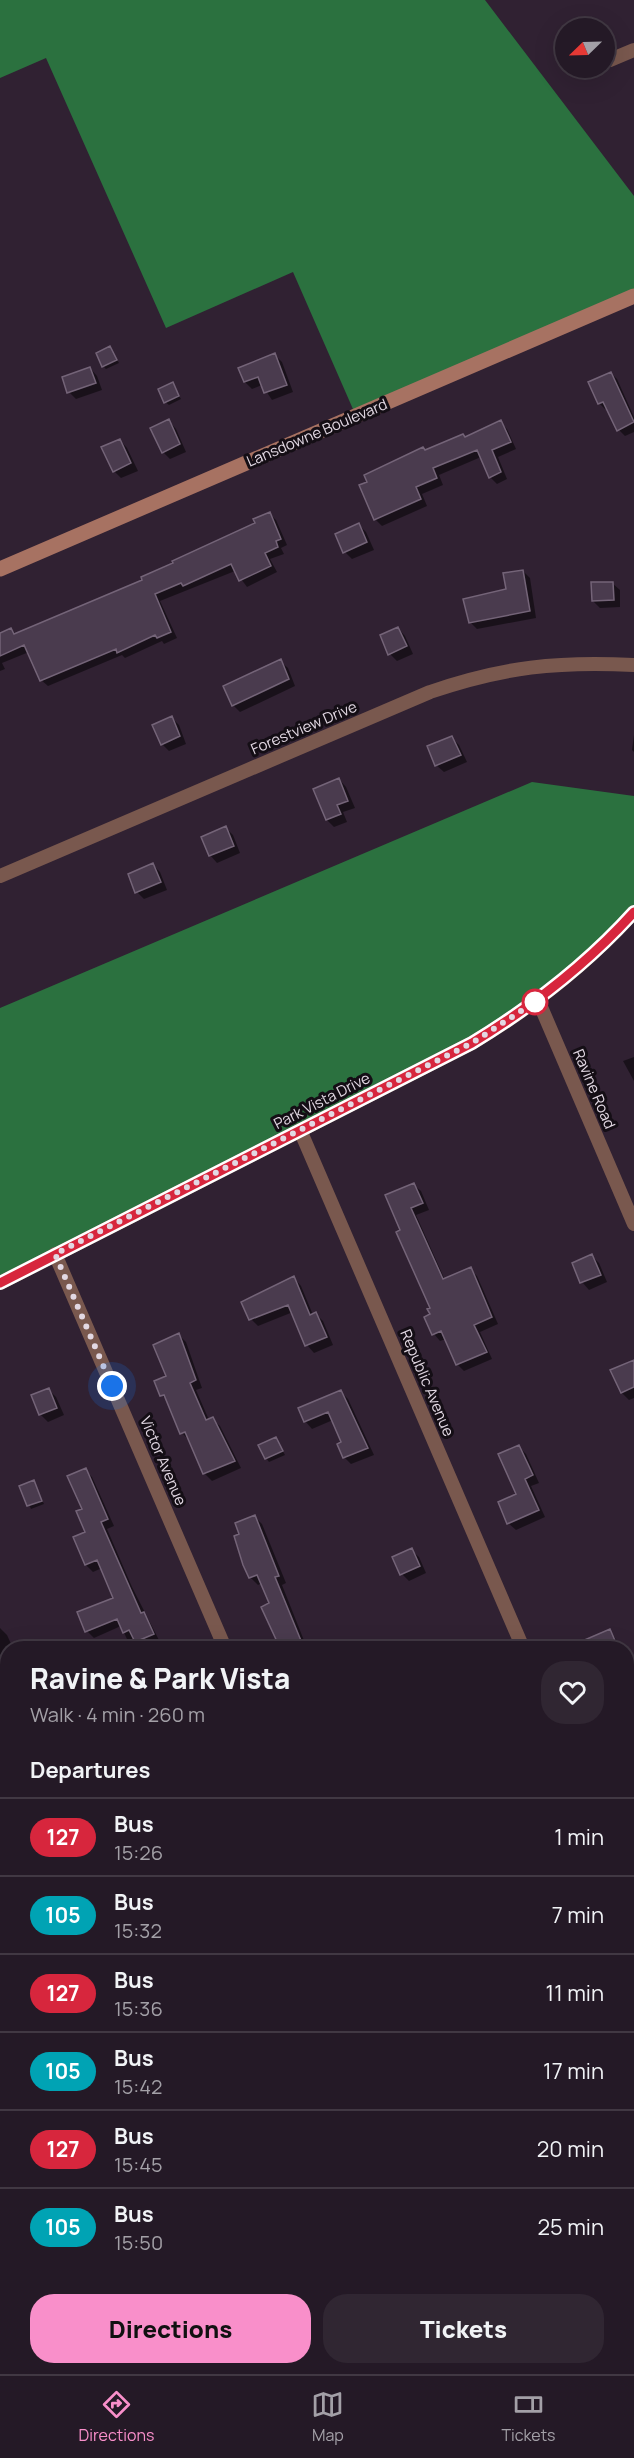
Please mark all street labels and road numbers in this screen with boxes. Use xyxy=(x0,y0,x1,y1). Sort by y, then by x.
street label: Lansdowne Boulevard xyxy=(243,393,390,472)
street label: Forestview Drive xyxy=(248,696,360,759)
street label: Ravine Road xyxy=(568,1046,621,1132)
street label: Park Vista Drive xyxy=(270,1067,374,1134)
street label: Republic Avenue xyxy=(395,1326,460,1440)
street label: Victor Avenue xyxy=(135,1413,192,1509)

